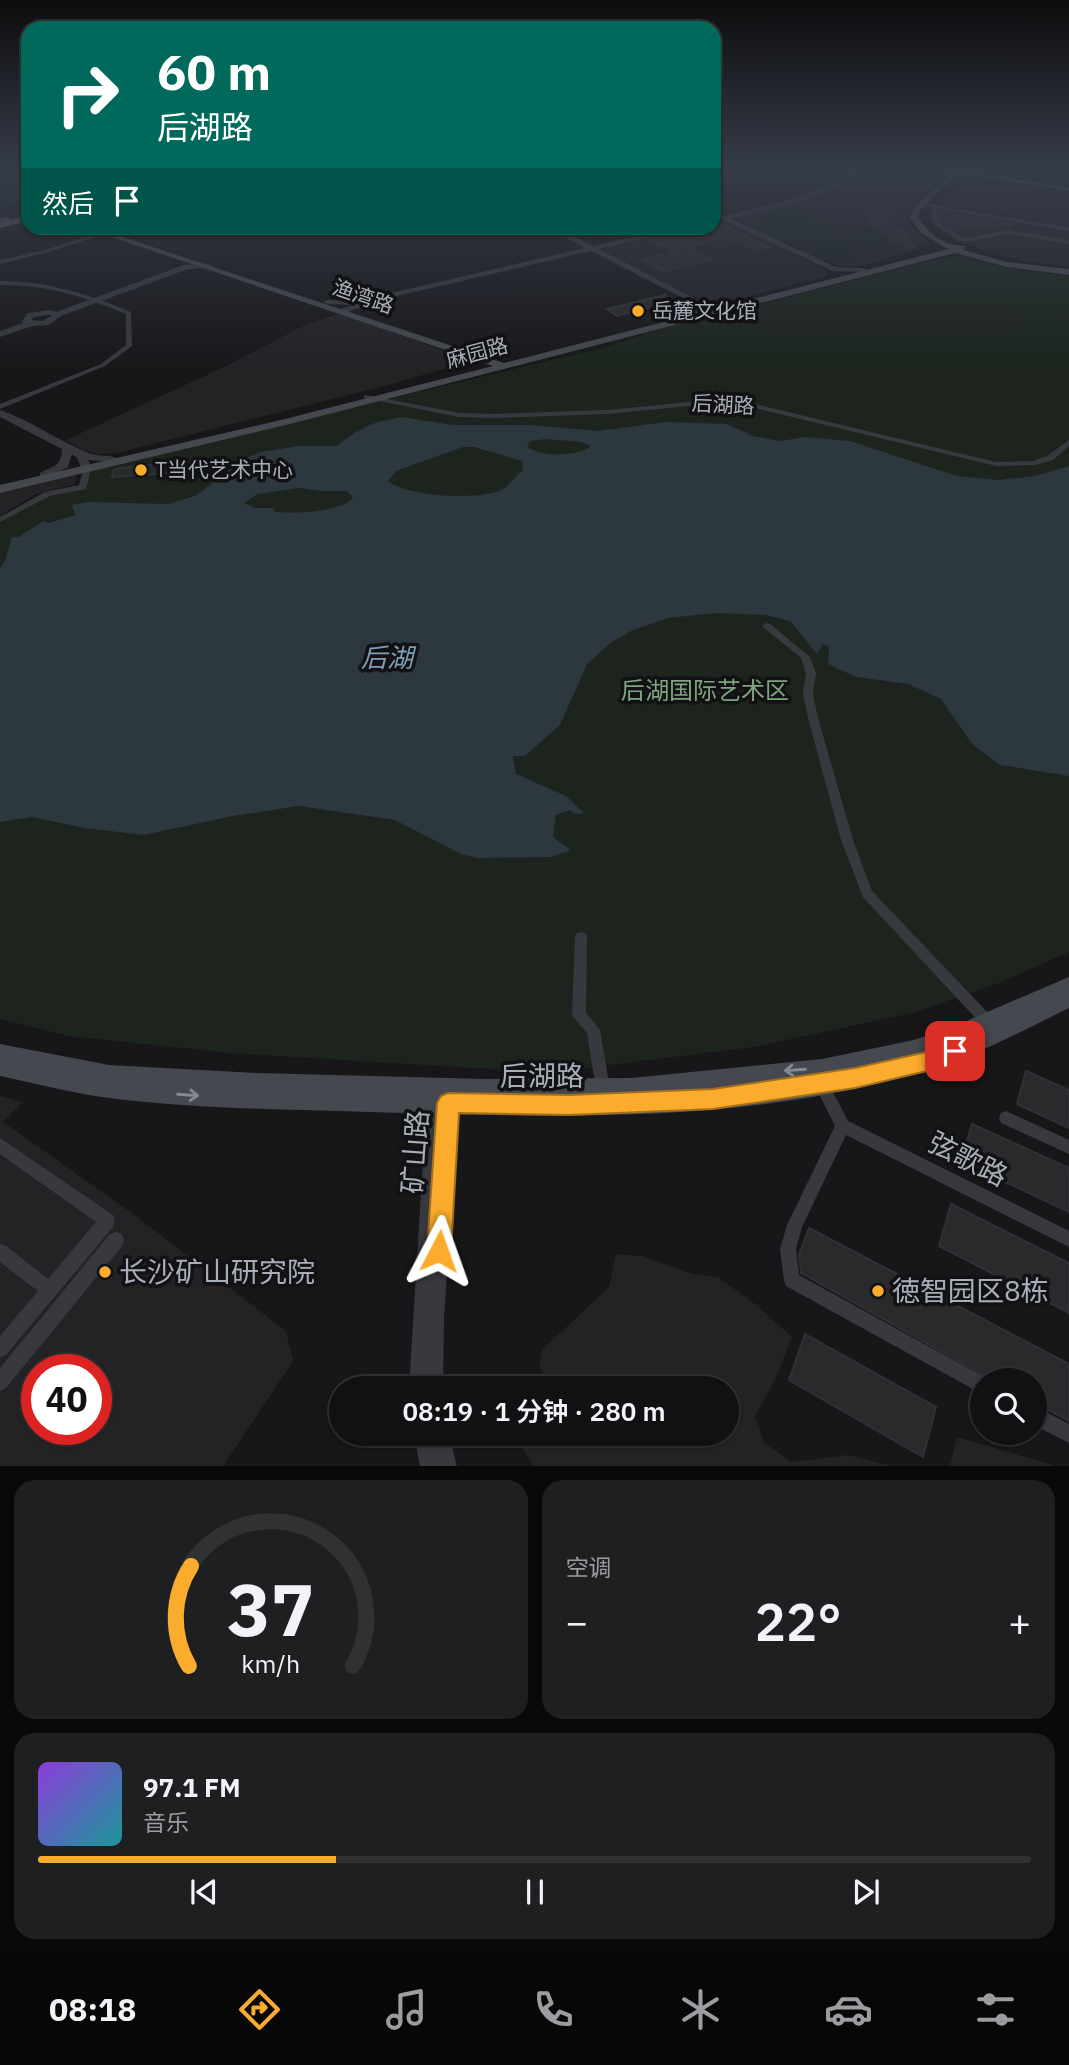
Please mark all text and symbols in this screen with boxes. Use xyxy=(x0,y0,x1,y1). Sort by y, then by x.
text: 60 m xyxy=(157,40,271,103)
icon: right xyxy=(42,49,133,140)
text: 后湖路 xyxy=(157,106,253,148)
icon: arrive xyxy=(108,182,146,220)
text: 然后 xyxy=(42,186,94,220)
street label: 渔湾路 xyxy=(329,273,398,320)
place label: 岳麓文化馆 xyxy=(652,296,757,324)
marker: 岳麓文化馆 xyxy=(630,303,646,319)
street label: 麻园路 xyxy=(443,330,511,374)
street label: 后湖路 xyxy=(691,388,755,420)
place label: T当代艺术中心 xyxy=(155,455,293,483)
marker: T当代艺术中心 xyxy=(133,462,149,478)
water label: 后湖 xyxy=(361,640,417,674)
park label: 后湖国际艺术区 xyxy=(621,674,789,706)
pin xyxy=(925,1021,985,1081)
icon: arrive xyxy=(936,1032,974,1070)
street label: 后湖路 xyxy=(500,1057,584,1094)
one-way arrow xyxy=(785,1064,807,1077)
one-way arrow xyxy=(176,1089,199,1102)
street label: 矿山路 xyxy=(393,1109,436,1195)
street label: 弦歌路 xyxy=(922,1123,1014,1194)
position arrow xyxy=(402,1214,476,1288)
place label: 长沙矿山研究院 xyxy=(119,1253,315,1290)
marker: 长沙矿山研究院 xyxy=(97,1264,113,1280)
place label: 徳智园区8栋 xyxy=(892,1272,1049,1309)
marker: 徳智园区8栋 xyxy=(870,1283,886,1299)
speed limit sign: 40 xyxy=(21,1354,112,1445)
map controls xyxy=(970,1368,1047,1445)
button: search xyxy=(970,1368,1047,1445)
text: 08:19 · 1 分钟 · 280 m xyxy=(402,1394,666,1428)
text: 空调 xyxy=(566,1552,612,1582)
text: 37 xyxy=(227,1561,314,1656)
text: 22° xyxy=(755,1588,842,1655)
text: − xyxy=(566,1597,588,1646)
text: + xyxy=(1008,1597,1031,1646)
text: km/h xyxy=(241,1646,300,1679)
text: 97.1 FM xyxy=(143,1770,241,1804)
text: 音乐 xyxy=(143,1807,189,1837)
icon: previous xyxy=(185,1873,223,1911)
icon: pause xyxy=(516,1873,554,1911)
icon: next xyxy=(847,1873,885,1911)
icon: directions xyxy=(235,1985,284,2034)
icon: music xyxy=(382,1985,431,2034)
icon: phone xyxy=(529,1985,578,2034)
icon: climate xyxy=(676,1985,725,2034)
icon: car xyxy=(824,1985,873,2034)
icon: filters xyxy=(971,1985,1020,2034)
text: 08:18 xyxy=(49,1988,136,2030)

